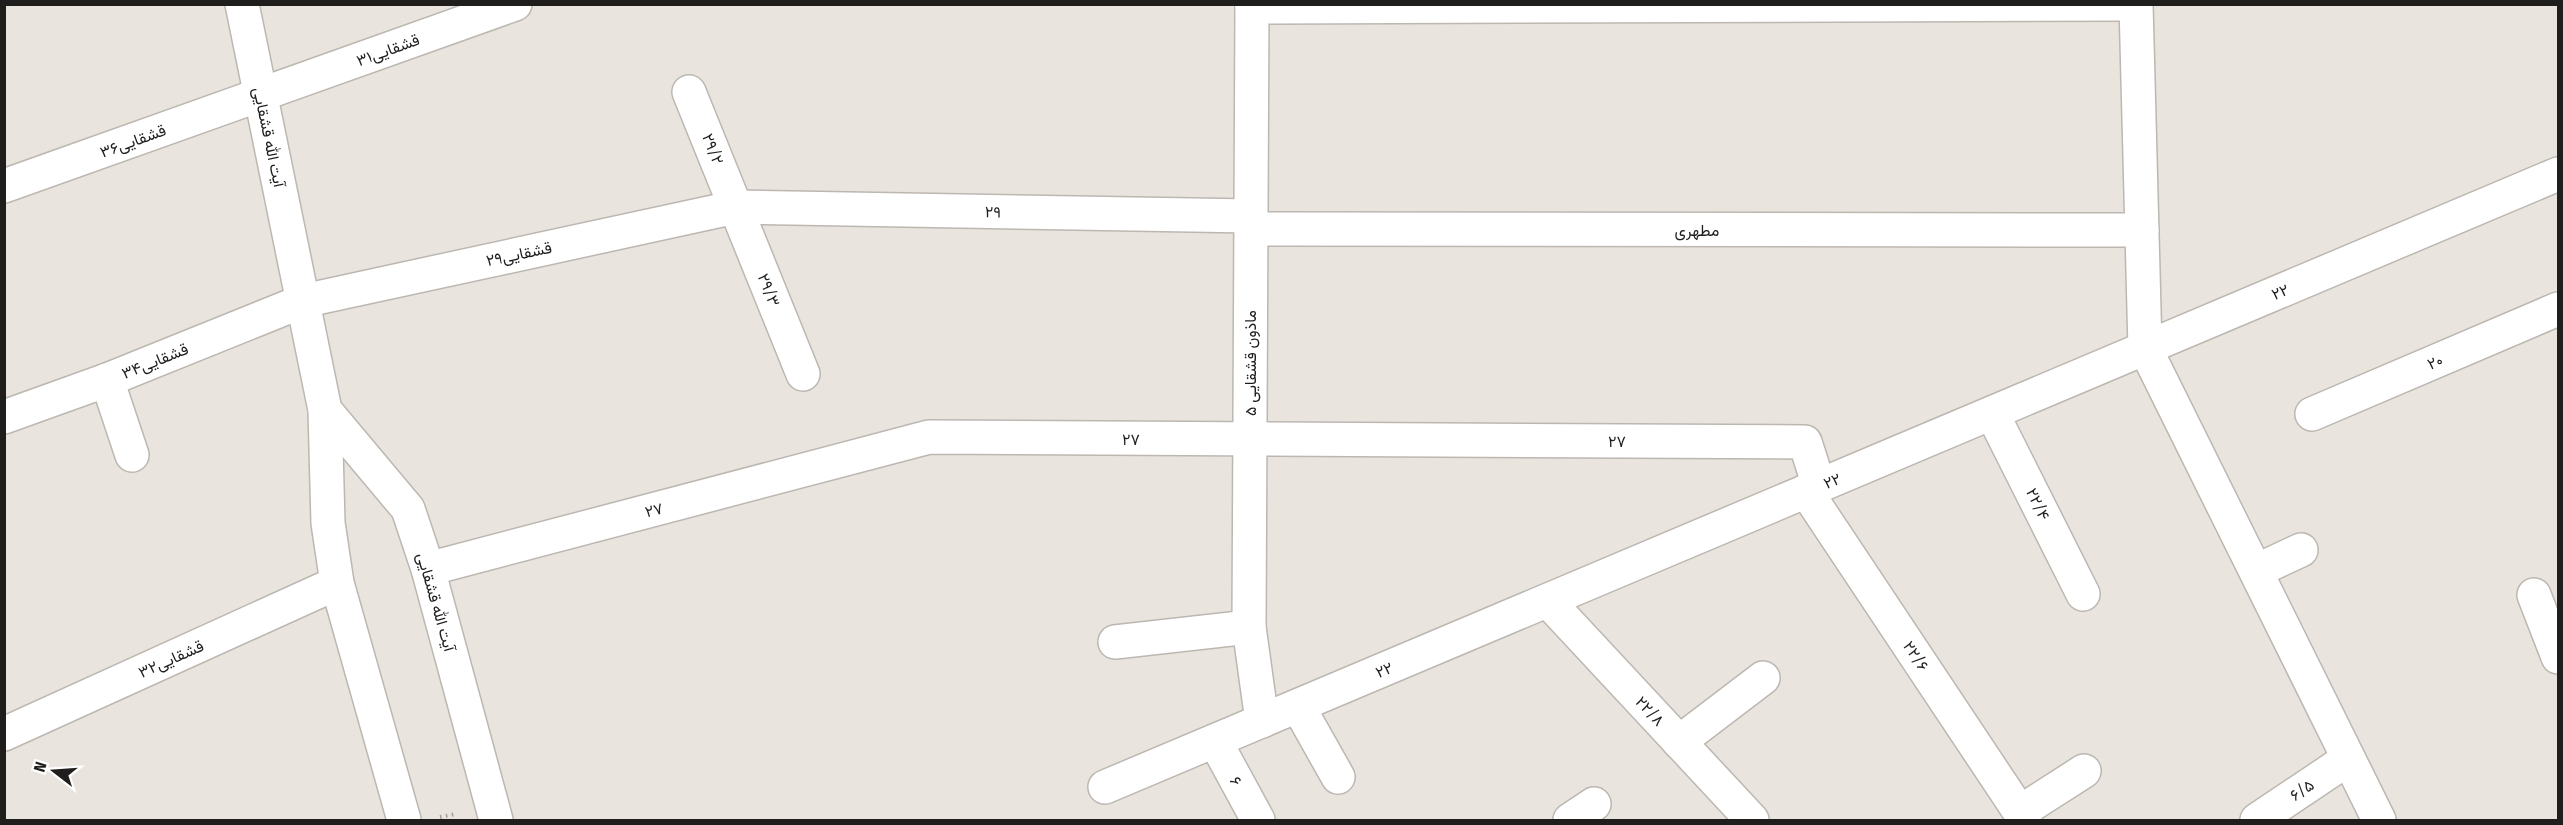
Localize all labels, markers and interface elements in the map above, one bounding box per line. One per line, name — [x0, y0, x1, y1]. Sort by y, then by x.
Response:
street label: ۳۱قشقایی — [354, 30, 422, 71]
street label: آیت الله قشقایی — [248, 85, 289, 190]
street label: قشقایی۳۶ — [97, 120, 169, 163]
street label: ۲۹/۲ — [698, 131, 728, 167]
street label: ۲۹ — [985, 202, 1001, 222]
street label: مطهری — [1675, 221, 1719, 241]
street label: قشقایی۲۹ — [484, 238, 554, 271]
street label: ۲۹/۳ — [754, 271, 784, 309]
street label: ۲۲ — [2269, 280, 2291, 304]
street label: ماذون قشقایی ۵ — [1241, 310, 1261, 416]
street label: قشقایی۳۴ — [119, 339, 191, 384]
street label: ۲۰ — [2424, 350, 2446, 374]
street label: ۲۷ — [1122, 430, 1140, 449]
street label: ۲۷ — [1608, 432, 1626, 451]
street label: ۲۲ — [1821, 469, 1843, 493]
street label: ۲۲/۴ — [2022, 485, 2054, 523]
street label: ۲۷ — [643, 499, 665, 521]
street label: آیت الله قشقایی — [412, 550, 460, 655]
street label: قشقایی۳۲ — [135, 636, 207, 683]
street label: ۲۲/۶ — [1899, 637, 1933, 675]
street label: ۲۲ — [1373, 658, 1395, 682]
street label: ۲۲/۸ — [1632, 692, 1668, 730]
north arrow — [24, 741, 84, 801]
text: N — [30, 759, 51, 774]
street label: ۶ — [1226, 773, 1246, 789]
street label: ۶/۵ — [2286, 775, 2318, 805]

